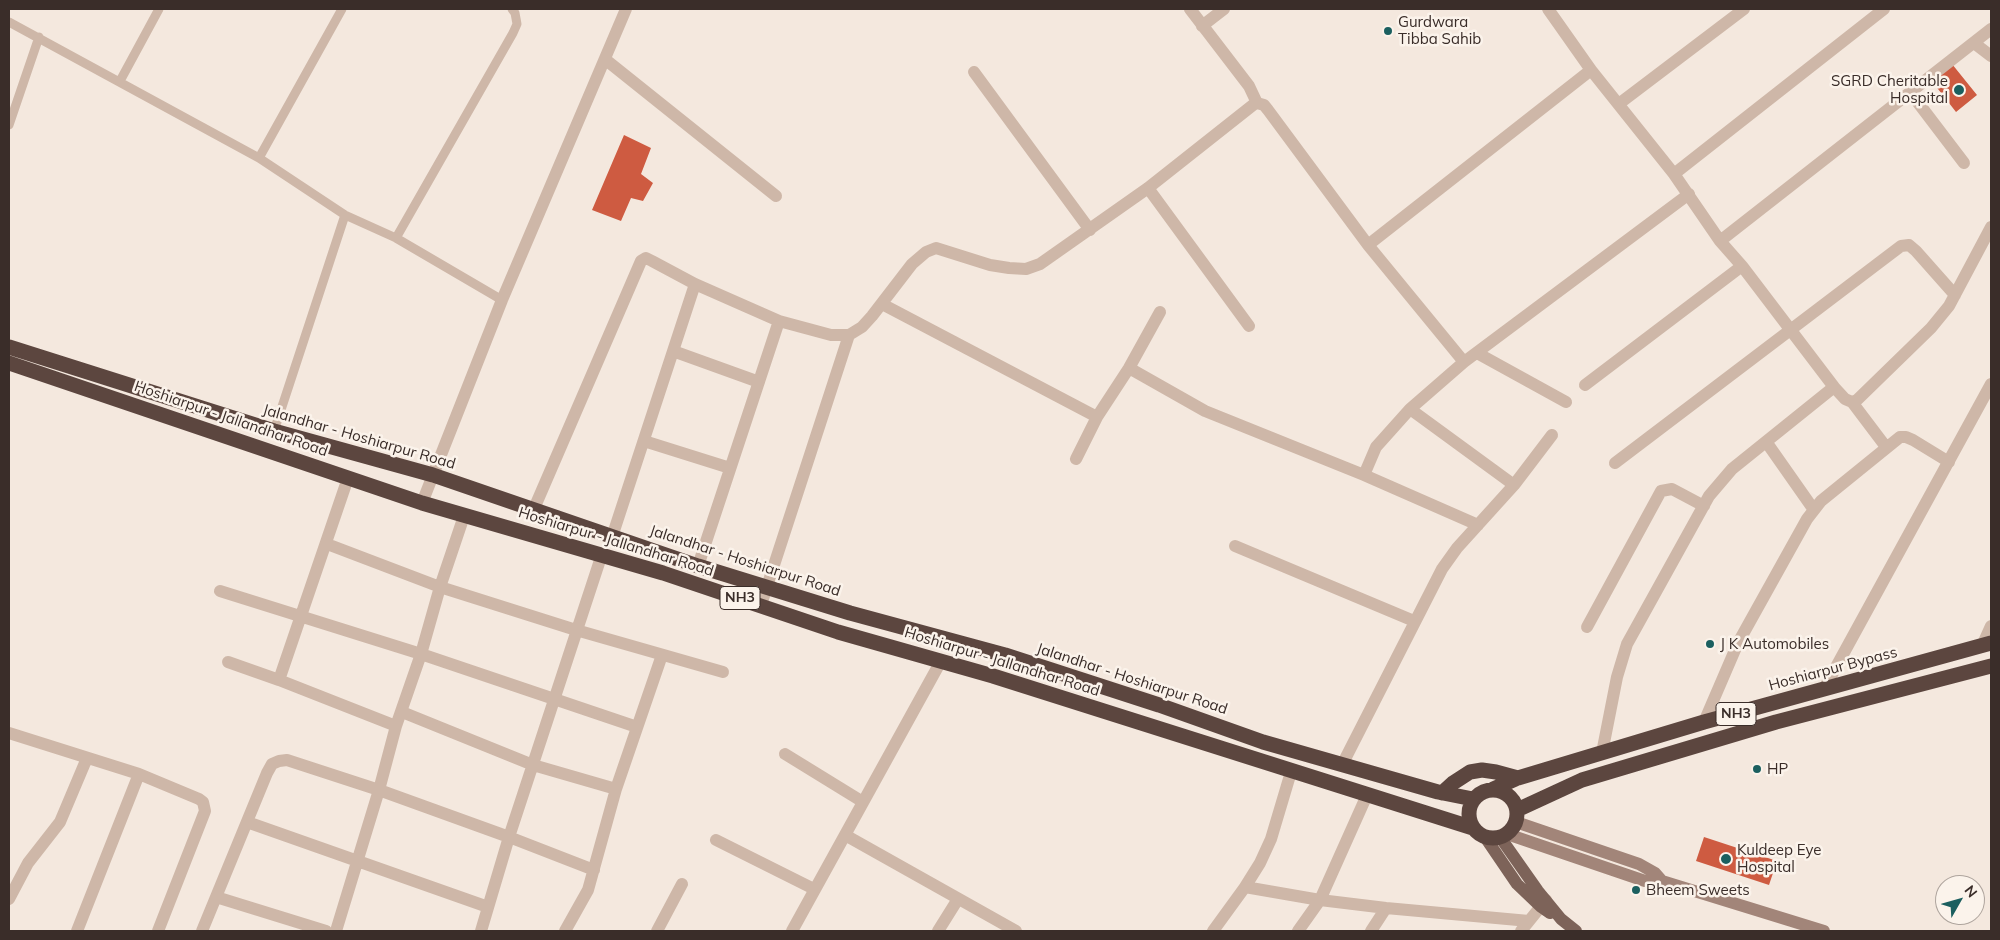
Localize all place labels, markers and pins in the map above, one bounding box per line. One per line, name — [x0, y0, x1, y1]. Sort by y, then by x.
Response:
place label: Gurdwara Tibba Sahib — [1398, 13, 1481, 48]
marker: Gurdwara Tibba Sahib — [1382, 25, 1394, 37]
place label: SGRD Cheritable Hospital — [1831, 72, 1948, 107]
marker: SGRD Cheritable Hospital — [1952, 83, 1966, 97]
place label: J K Automobiles — [1720, 635, 1829, 653]
marker: J K Automobiles — [1704, 638, 1716, 650]
place label: HP — [1767, 760, 1788, 778]
marker: HP — [1751, 763, 1763, 775]
place label: Kuldeep Eye Hospital — [1737, 841, 1822, 876]
marker: Kuldeep Eye Hospital — [1719, 852, 1733, 866]
place label: Bheem Sweets — [1646, 881, 1750, 899]
marker: Bheem Sweets — [1630, 884, 1642, 896]

